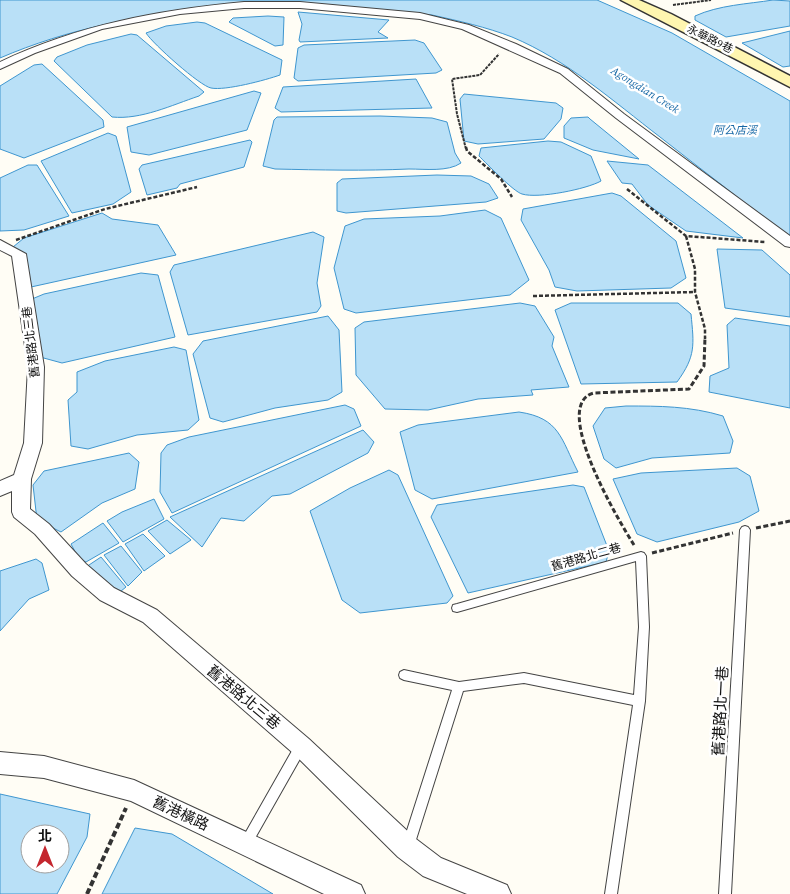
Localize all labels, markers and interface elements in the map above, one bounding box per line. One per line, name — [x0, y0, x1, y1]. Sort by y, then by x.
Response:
street label: 永華路9巷 — [685, 21, 735, 57]
water label: Agongdian Creek — [607, 63, 683, 117]
water label: 阿公店溪 — [713, 123, 759, 138]
street label: 舊港路北三巷 — [19, 305, 43, 379]
street label: 舊港路北二巷 — [549, 539, 623, 575]
street label: 舊港路北三巷 — [203, 660, 285, 734]
street label: 舊港路北一巷 — [707, 666, 733, 756]
street label: 舊港橫路 — [149, 791, 213, 835]
north arrow — [20, 824, 70, 874]
text: 北 — [38, 826, 52, 846]

